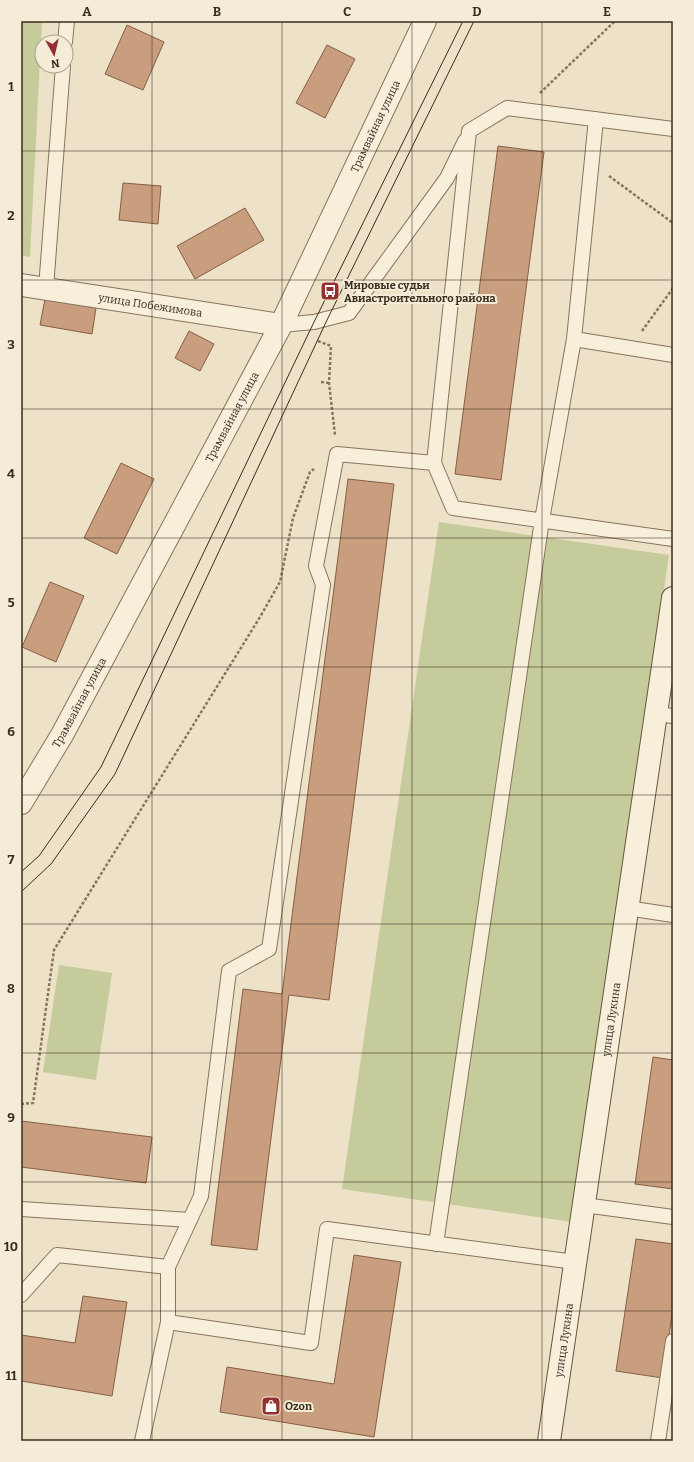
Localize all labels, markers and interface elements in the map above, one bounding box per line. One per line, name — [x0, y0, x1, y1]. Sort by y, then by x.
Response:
text: A — [82, 4, 92, 19]
text: B — [213, 4, 221, 19]
text: C — [343, 4, 351, 19]
text: D — [472, 4, 482, 19]
text: E — [603, 4, 611, 19]
north arrow — [34, 34, 74, 74]
text: N — [50, 56, 60, 71]
street label: Трамвайная улица — [348, 78, 403, 175]
text: 1 — [8, 79, 14, 94]
text: 2 — [7, 208, 15, 223]
place label: Мировые судьи Авиастроительного района — [344, 279, 497, 305]
bus stop icon: Мировые судьи Авиастроительного района — [319, 280, 341, 302]
street label: улица Побежимова — [97, 291, 203, 320]
text: 3 — [7, 337, 15, 352]
street label: Трамвайная улица — [203, 370, 262, 465]
text: 4 — [7, 466, 15, 481]
text: 5 — [7, 595, 15, 610]
street label: Трамвайная улица — [50, 655, 109, 750]
text: 6 — [7, 724, 15, 739]
text: 7 — [8, 852, 15, 867]
text: 8 — [7, 981, 15, 996]
street label: улица Лукина — [599, 982, 623, 1059]
text: 9 — [7, 1110, 15, 1125]
text: 10 — [4, 1239, 18, 1254]
street label: улица Лукина — [552, 1302, 576, 1379]
text: 11 — [5, 1368, 17, 1383]
shop icon: Ozon — [260, 1395, 282, 1417]
place label: Ozon — [285, 1400, 312, 1413]

